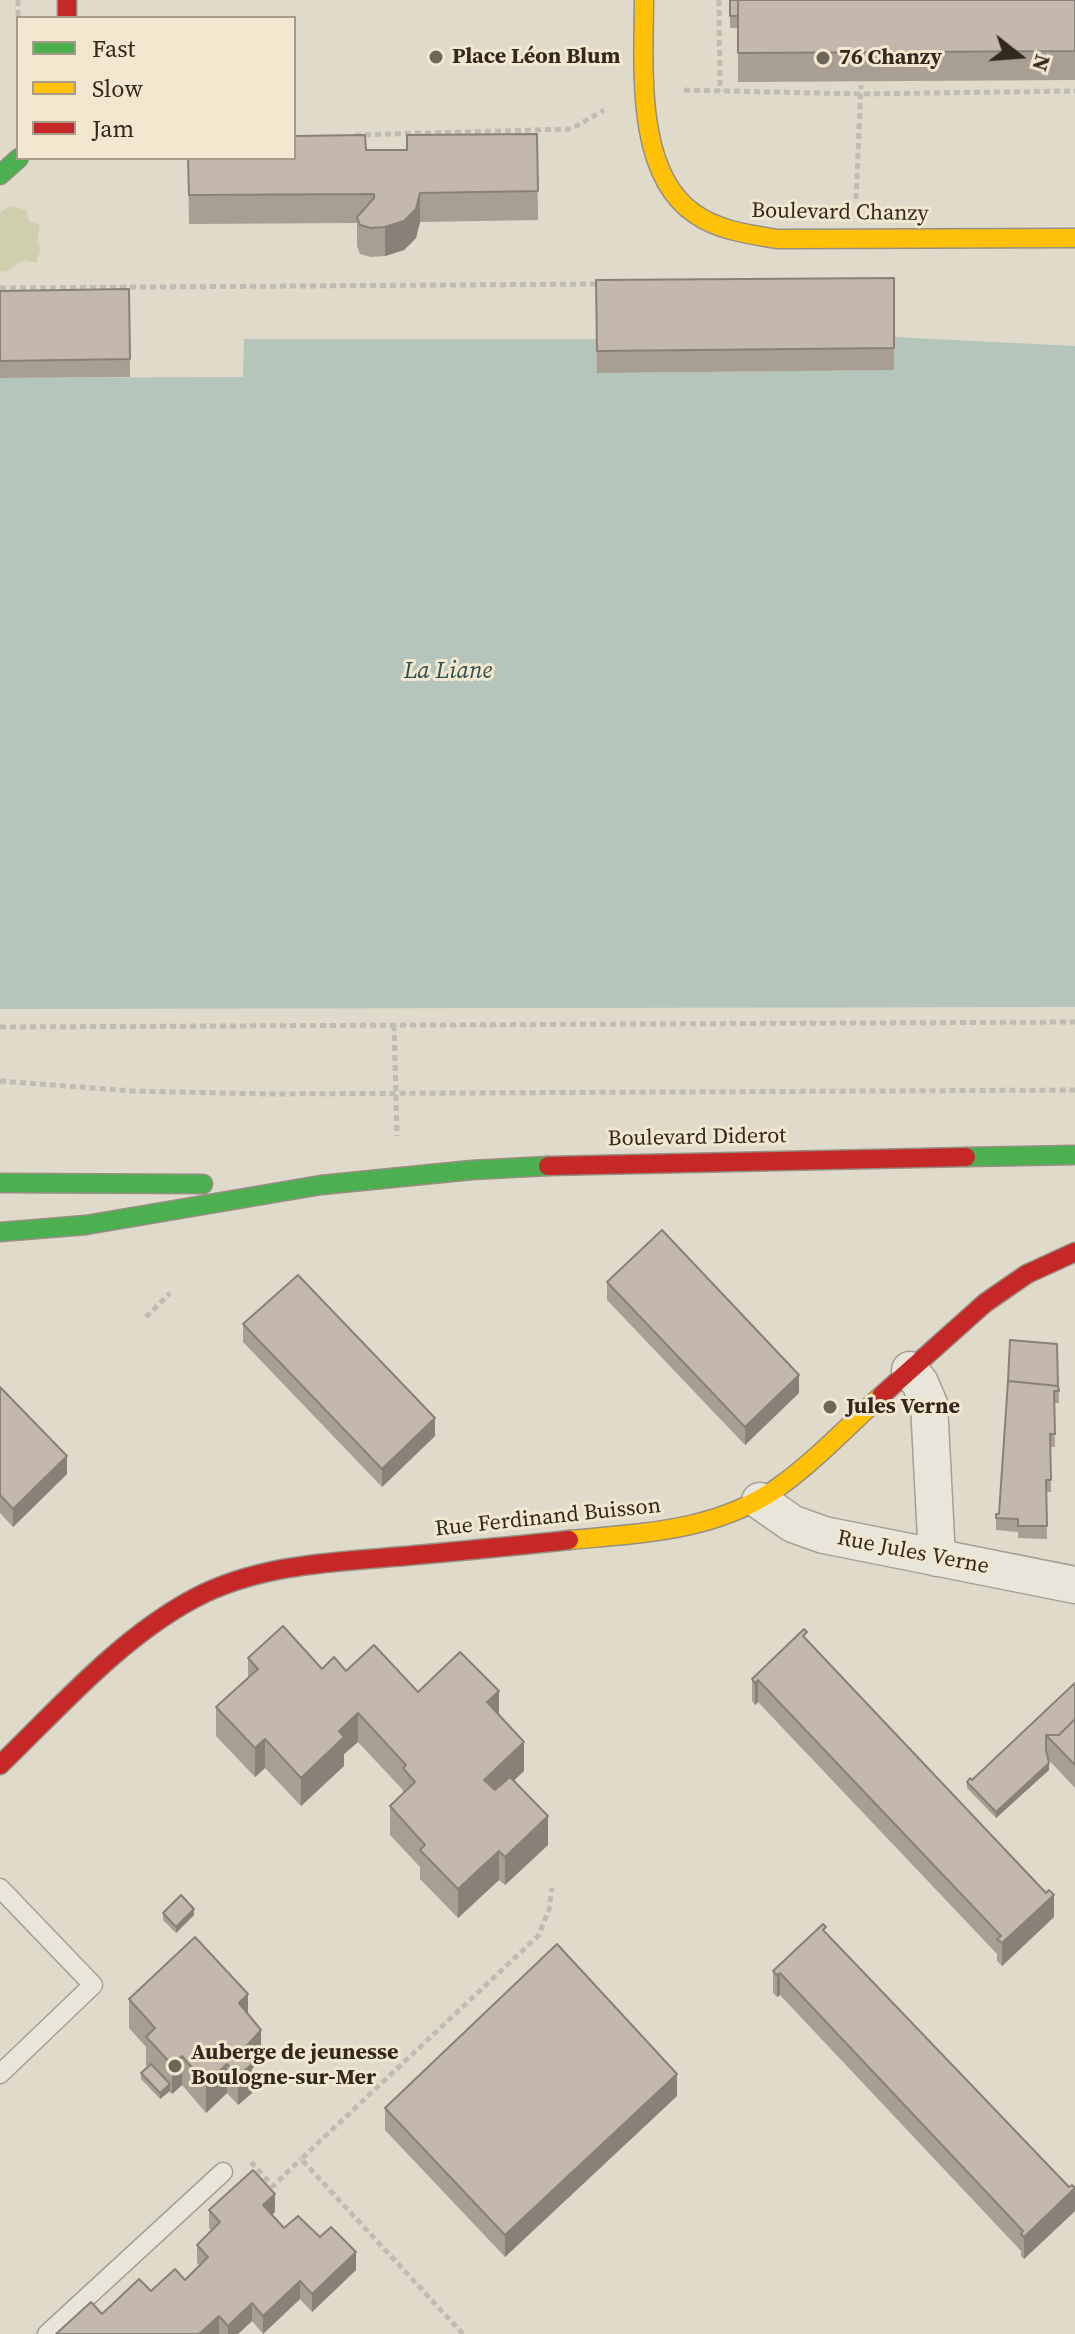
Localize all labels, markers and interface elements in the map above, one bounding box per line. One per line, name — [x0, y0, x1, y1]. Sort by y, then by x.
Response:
legend — [16, 16, 296, 160]
north arrow — [979, 16, 1059, 96]
text: Fast — [92, 32, 135, 65]
place label: Place Léon Blum — [452, 44, 620, 70]
place label: 76 Chanzy — [839, 45, 942, 71]
marker: Place Léon Blum — [427, 48, 445, 66]
marker: 76 Chanzy — [814, 49, 832, 67]
text: N — [1025, 51, 1059, 75]
text: Slow — [92, 72, 143, 105]
text: Jam — [92, 112, 134, 145]
street label: Boulevard Chanzy — [751, 198, 929, 228]
water label: La Liane — [404, 658, 492, 686]
street label: Boulevard Diderot — [607, 1123, 787, 1153]
place label: Jules Verne — [846, 1394, 960, 1420]
marker: Jules Verne — [821, 1398, 839, 1416]
street label: Rue Ferdinand Buisson — [434, 1493, 662, 1543]
street label: Rue Jules Verne — [835, 1525, 991, 1581]
place label: Auberge de jeunesse Boulogne-sur-Mer — [191, 2040, 398, 2092]
marker: Auberge de jeunesse Boulogne-sur-Mer — [166, 2057, 184, 2075]

